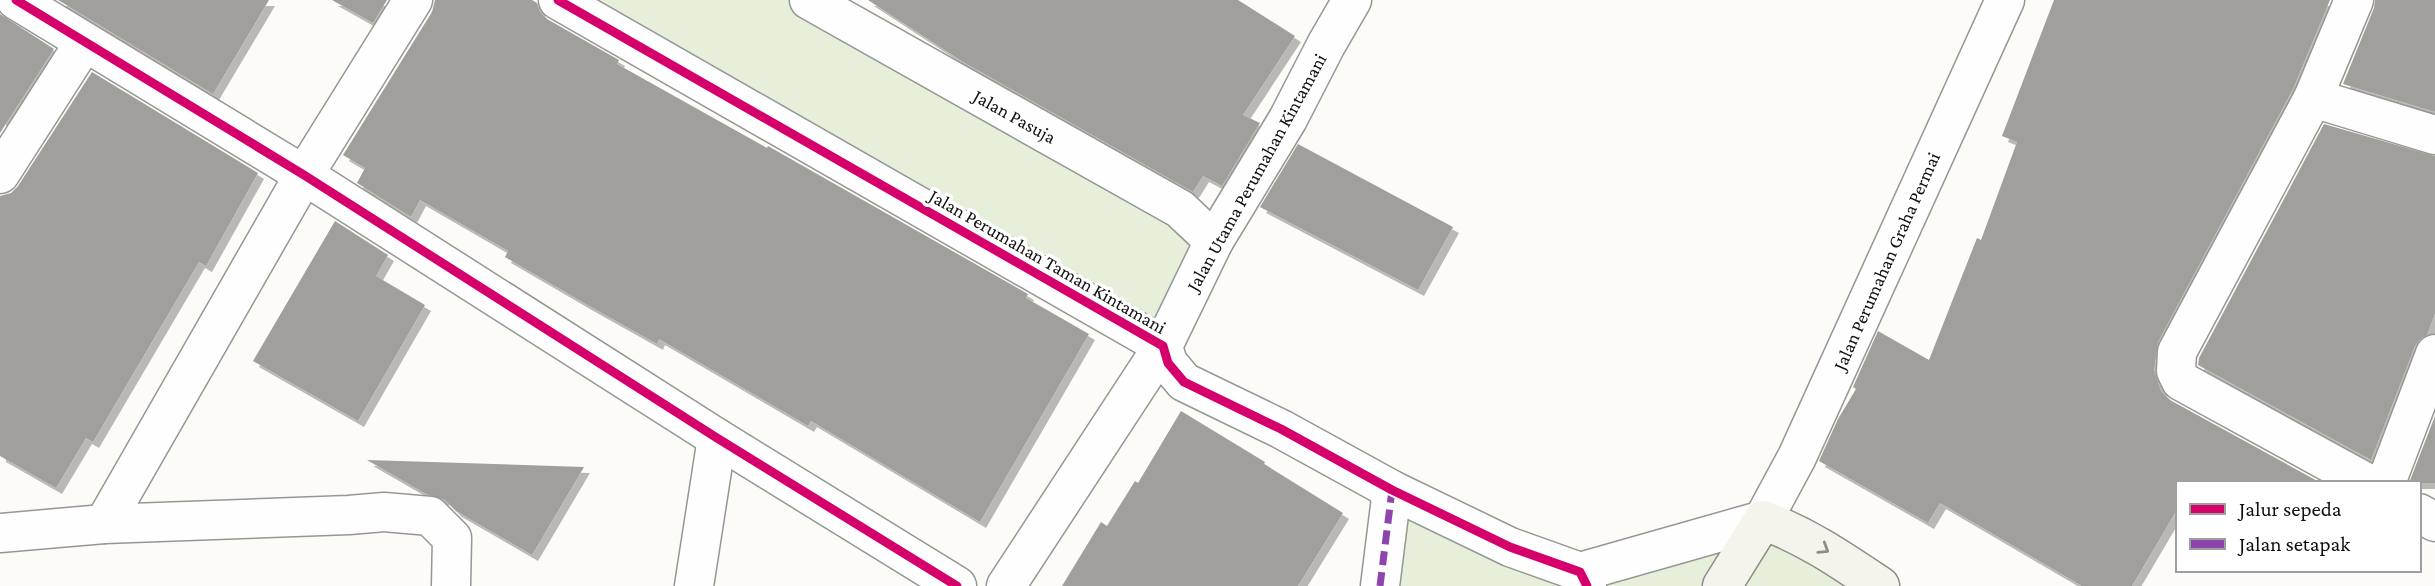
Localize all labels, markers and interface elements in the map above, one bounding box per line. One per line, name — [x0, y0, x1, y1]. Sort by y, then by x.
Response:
street label: Jalan Utama Perumahan Kintamani — [1181, 50, 1331, 296]
street label: Jalan Pasuja — [968, 84, 1060, 149]
street label: Jalan Perumahan Graha Permai — [1828, 149, 1944, 375]
street label: Jalan Perumahan Taman Kintamani — [924, 184, 1170, 338]
legend — [2176, 481, 2421, 572]
text: Jalur sepeda — [2237, 497, 2342, 521]
text: Jalan setapak — [2237, 532, 2350, 556]
one-way arrow — [1816, 541, 1829, 554]

